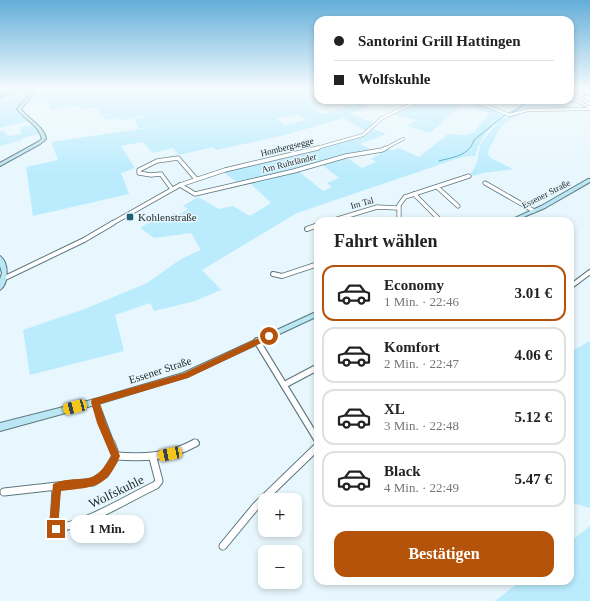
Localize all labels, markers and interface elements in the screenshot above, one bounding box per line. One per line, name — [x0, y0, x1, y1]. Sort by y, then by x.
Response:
text: Santorini Grill Hattingen — [358, 33, 521, 49]
text: Wolfskuhle — [358, 71, 431, 87]
street label: Hombergsegge — [259, 136, 315, 158]
street label: Am Ruhrländer — [261, 151, 317, 175]
street label: Essener Straße — [520, 177, 572, 211]
street label: Im Tal — [349, 195, 375, 211]
place label: Kohlenstraße — [138, 211, 197, 223]
marker: Kohlenstraße — [125, 212, 135, 222]
text: Fahrt wählen — [334, 231, 438, 251]
icon: car — [336, 275, 372, 311]
text: Economy — [384, 277, 444, 293]
text: 3.01 € — [515, 285, 552, 301]
text: 1 Min. · 22:46 — [384, 294, 459, 309]
route start — [260, 327, 278, 345]
icon: car — [336, 337, 372, 373]
text: Komfort — [384, 339, 440, 355]
text: 4.06 € — [515, 347, 552, 363]
street label: Essener Straße — [127, 354, 193, 386]
text: 2 Min. · 22:47 — [384, 356, 459, 371]
car — [62, 398, 88, 416]
icon: car — [336, 399, 372, 435]
text: XL — [384, 401, 405, 417]
text: 5.12 € — [515, 409, 552, 425]
text: 3 Min. · 22:48 — [384, 418, 459, 433]
car — [157, 446, 183, 462]
icon: car — [336, 461, 372, 497]
text: Black — [384, 463, 421, 479]
text: 5.47 € — [515, 471, 552, 487]
street label: Wolfskuhle — [86, 472, 146, 511]
text: 4 Min. · 22:49 — [384, 480, 459, 495]
map controls — [258, 493, 302, 589]
button: + — [258, 493, 302, 537]
callout: 1 Min. — [70, 515, 144, 543]
route end — [47, 520, 65, 538]
text: 1 Min. — [89, 521, 125, 536]
button: Bestätigen — [334, 531, 554, 577]
button: − — [258, 545, 302, 589]

